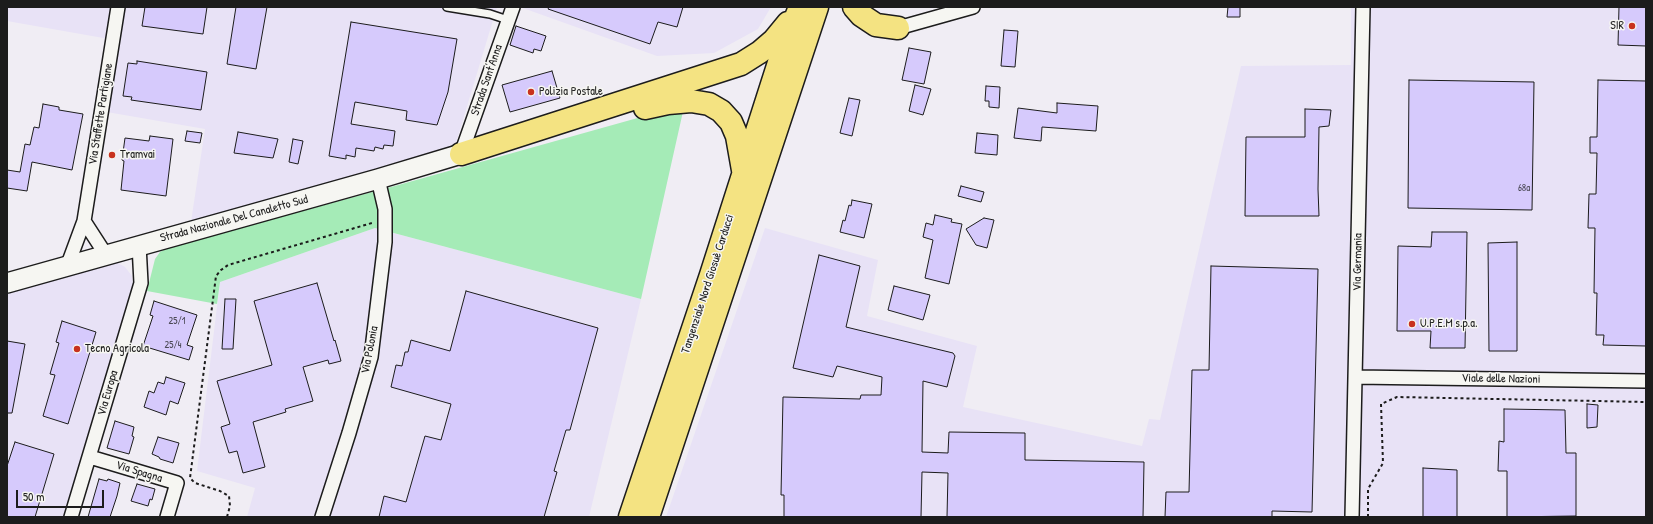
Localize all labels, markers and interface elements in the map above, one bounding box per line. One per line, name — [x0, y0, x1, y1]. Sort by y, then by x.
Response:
place label: SIR — [1610, 19, 1624, 33]
marker: SIR — [1627, 21, 1637, 31]
street label: Strada Sant'Anna — [468, 43, 506, 117]
street label: Via Staffette Partigiane — [86, 62, 116, 166]
place label: Polizia Postale — [539, 85, 603, 99]
marker: Polizia Postale — [526, 87, 536, 97]
place label: Tramvai — [120, 148, 155, 162]
marker: Tramvai — [107, 150, 117, 160]
house number: 68a — [1518, 182, 1530, 194]
street label: Strada Nazionale Del Canaletto Sud — [159, 192, 309, 246]
street label: Tangenziale Nord Giosuè Carducci — [679, 213, 737, 355]
street label: Via Germania — [1350, 233, 1366, 291]
house number: 25/1 — [169, 315, 185, 327]
place label: U.P.E.M s.p.a. — [1420, 317, 1477, 331]
marker: U.P.E.M s.p.a. — [1407, 319, 1417, 329]
street label: Via Polonia — [358, 325, 382, 375]
house number: 25/4 — [165, 339, 181, 351]
place label: Tecno Agricola — [85, 342, 149, 356]
marker: Tecno Agricola — [72, 344, 82, 354]
street label: Via Europa — [95, 369, 121, 417]
street label: Viale delle Nazioni — [1461, 371, 1541, 387]
street label: Via Spagna — [114, 458, 164, 486]
scale bar — [18, 482, 106, 508]
text: 50 m — [23, 488, 44, 505]

